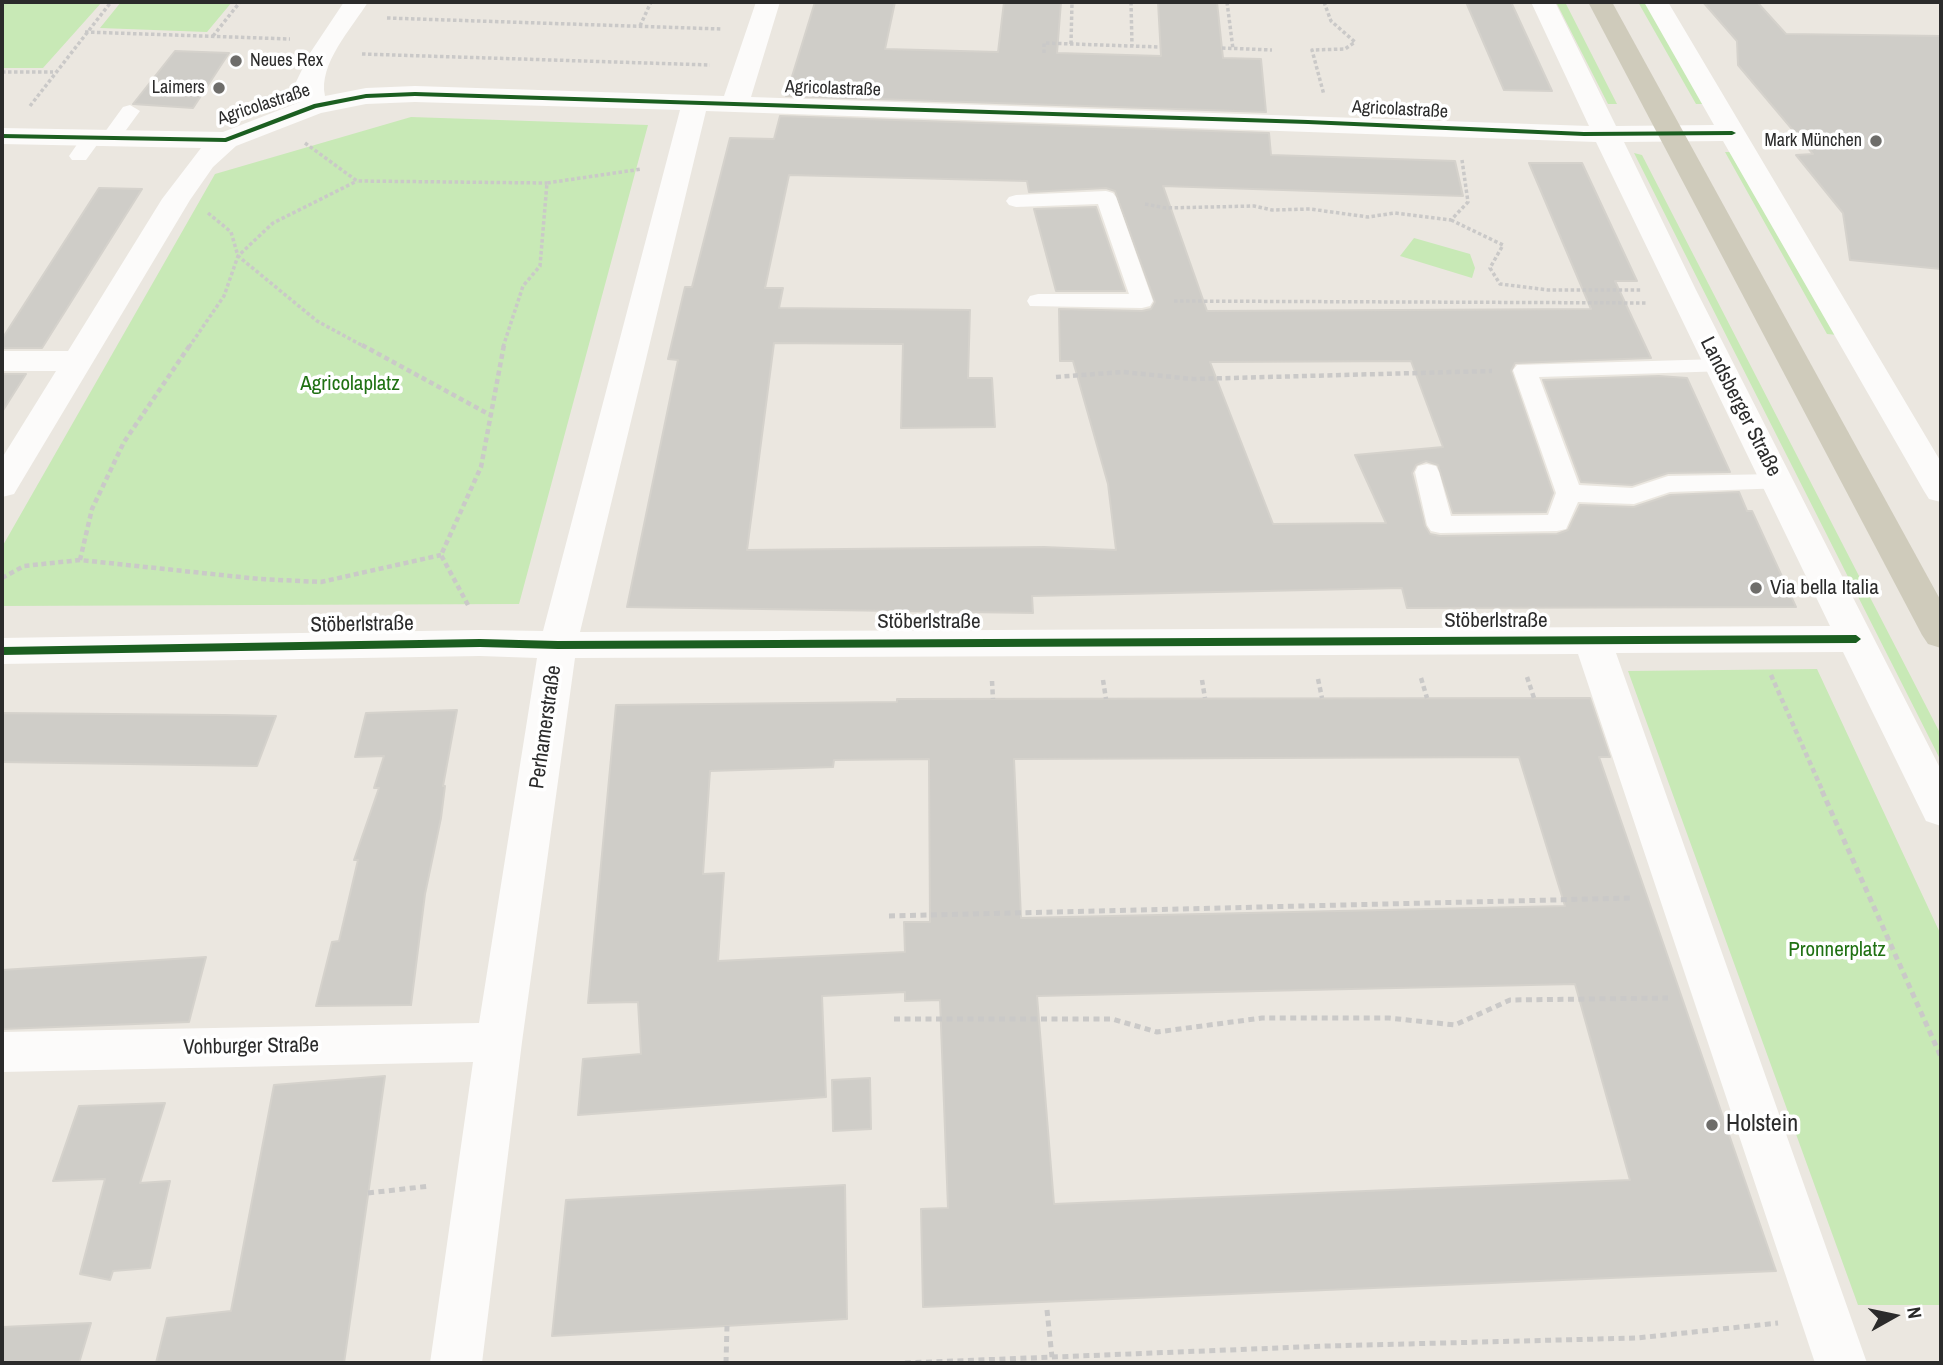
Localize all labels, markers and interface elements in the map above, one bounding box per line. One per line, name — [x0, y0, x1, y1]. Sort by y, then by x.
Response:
place label: Neues Rex — [250, 50, 323, 72]
marker: Neues Rex — [228, 53, 244, 69]
place label: Laimers — [152, 77, 205, 99]
street label: Agricolastraße — [785, 77, 881, 101]
marker: Laimers — [211, 80, 227, 96]
street label: Agricolastraße — [215, 80, 313, 130]
street label: Agricolastraße — [1352, 97, 1448, 123]
place label: Mark München — [1764, 130, 1862, 152]
marker: Mark München — [1868, 133, 1884, 149]
street label: Landsberger Straße — [1694, 333, 1786, 481]
park label: Agricolaplatz — [300, 371, 400, 397]
place label: Via bella Italia — [1770, 575, 1879, 601]
marker: Via bella Italia — [1748, 580, 1764, 596]
street label: Stöberlstraße — [1444, 608, 1548, 634]
street label: Stöberlstraße — [877, 609, 981, 635]
street label: Stöberlstraße — [310, 611, 414, 639]
street label: Perhamerstraße — [525, 664, 567, 790]
park label: Pronnerplatz — [1788, 937, 1886, 963]
street label: Vohburger Straße — [183, 1033, 319, 1061]
place label: Holstein — [1726, 1111, 1798, 1139]
marker: Holstein — [1704, 1117, 1720, 1133]
north arrow — [1859, 1281, 1929, 1351]
text: N — [1901, 1305, 1928, 1320]

